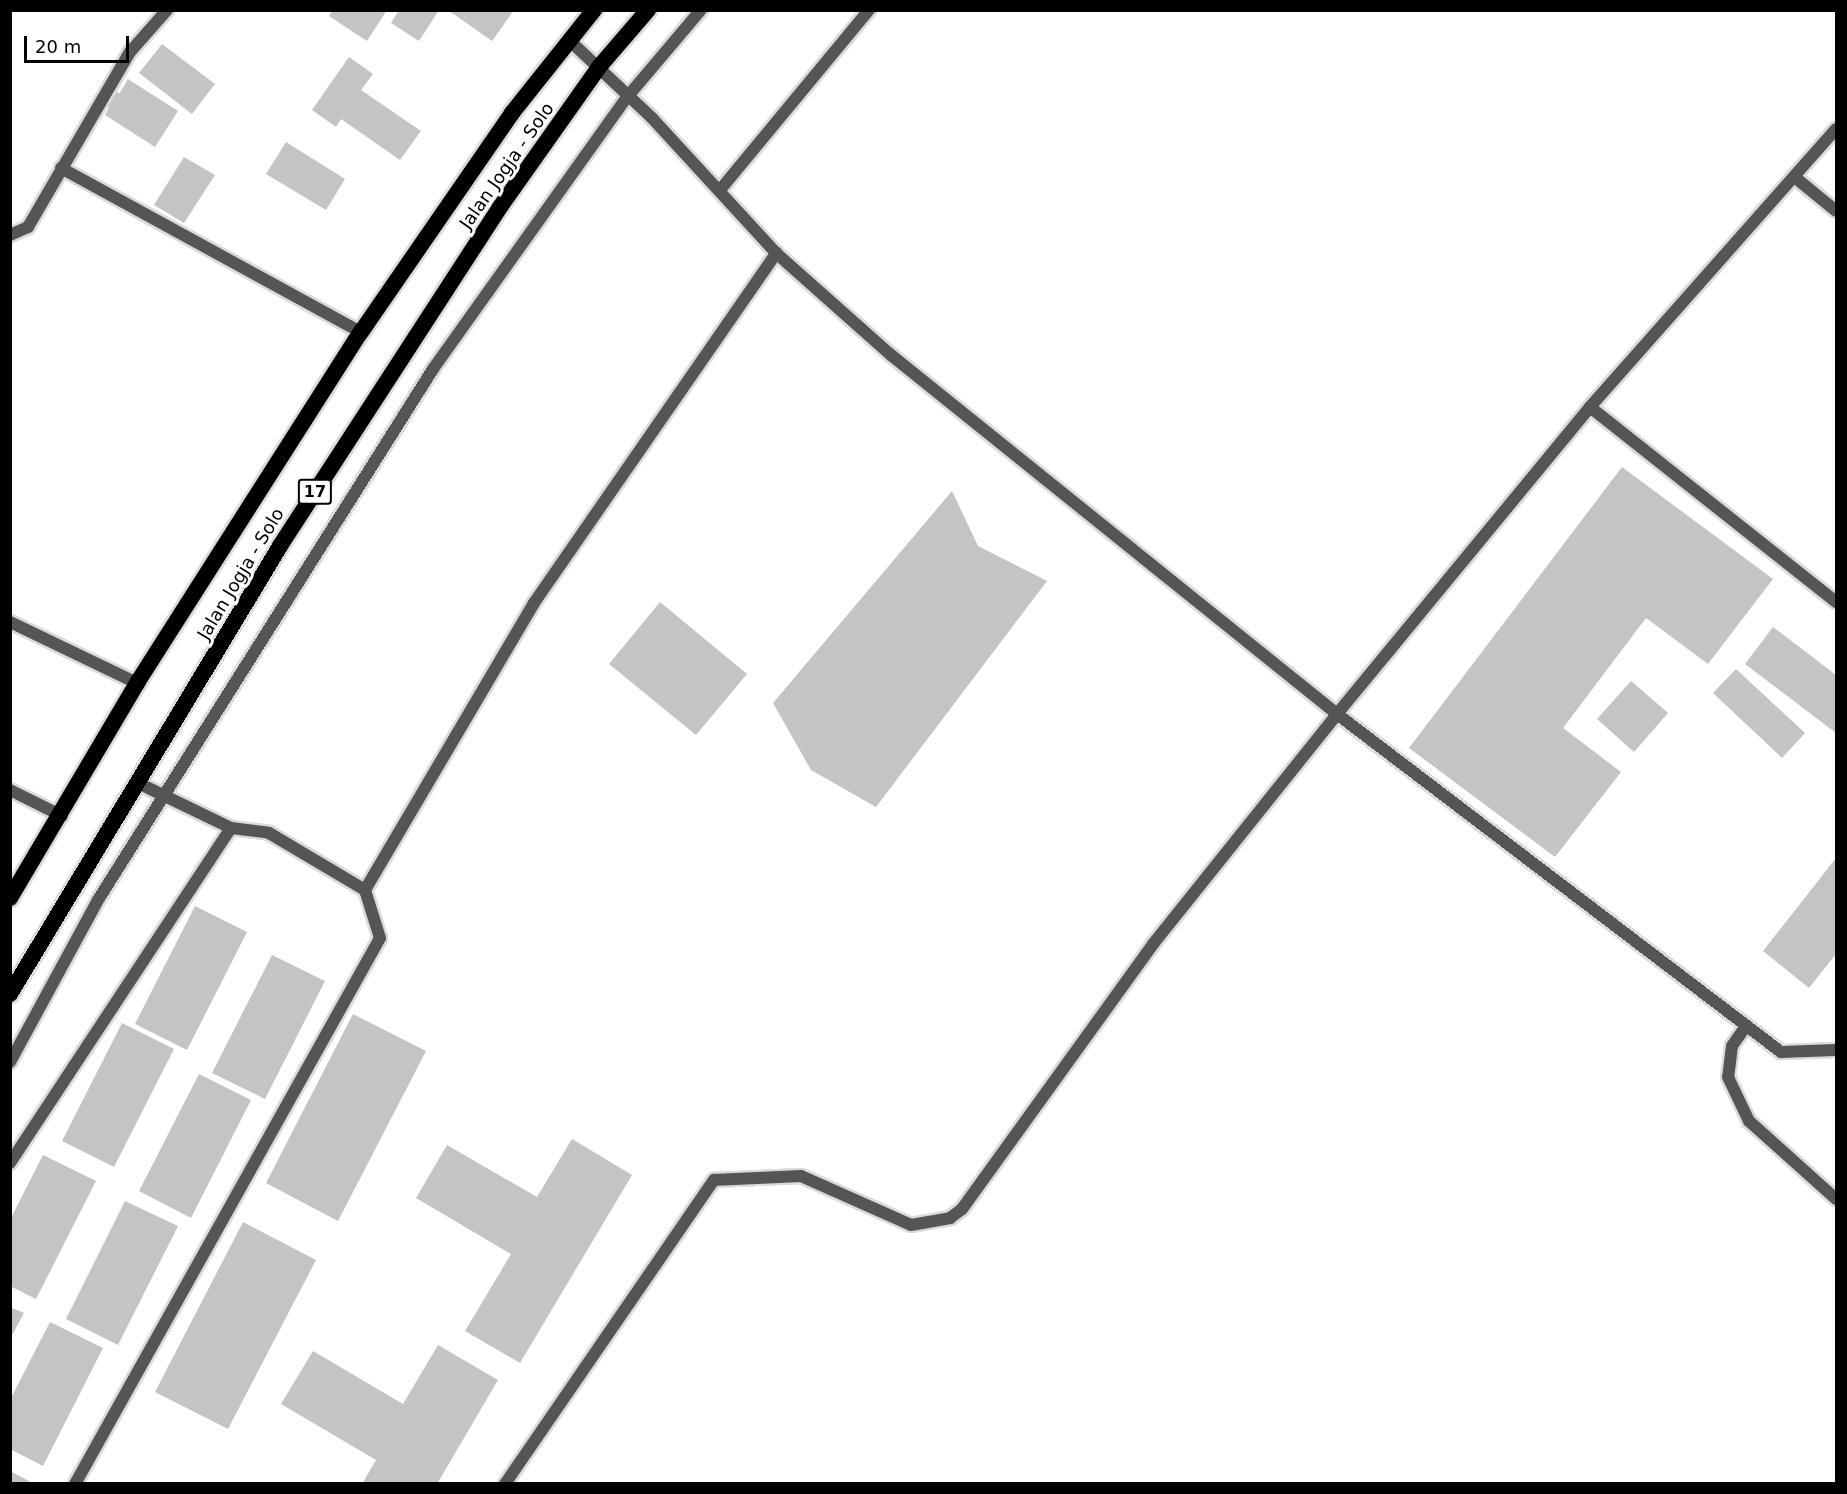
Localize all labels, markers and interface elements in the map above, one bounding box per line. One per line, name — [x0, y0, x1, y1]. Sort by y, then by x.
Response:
scale bar — [27, 24, 132, 62]
text: 20 m — [35, 36, 81, 57]
street label: Jalan Jogja - Solo — [455, 99, 559, 233]
road number: 17 — [297, 479, 333, 505]
street label: Jalan Jogja - Solo — [193, 504, 289, 644]

